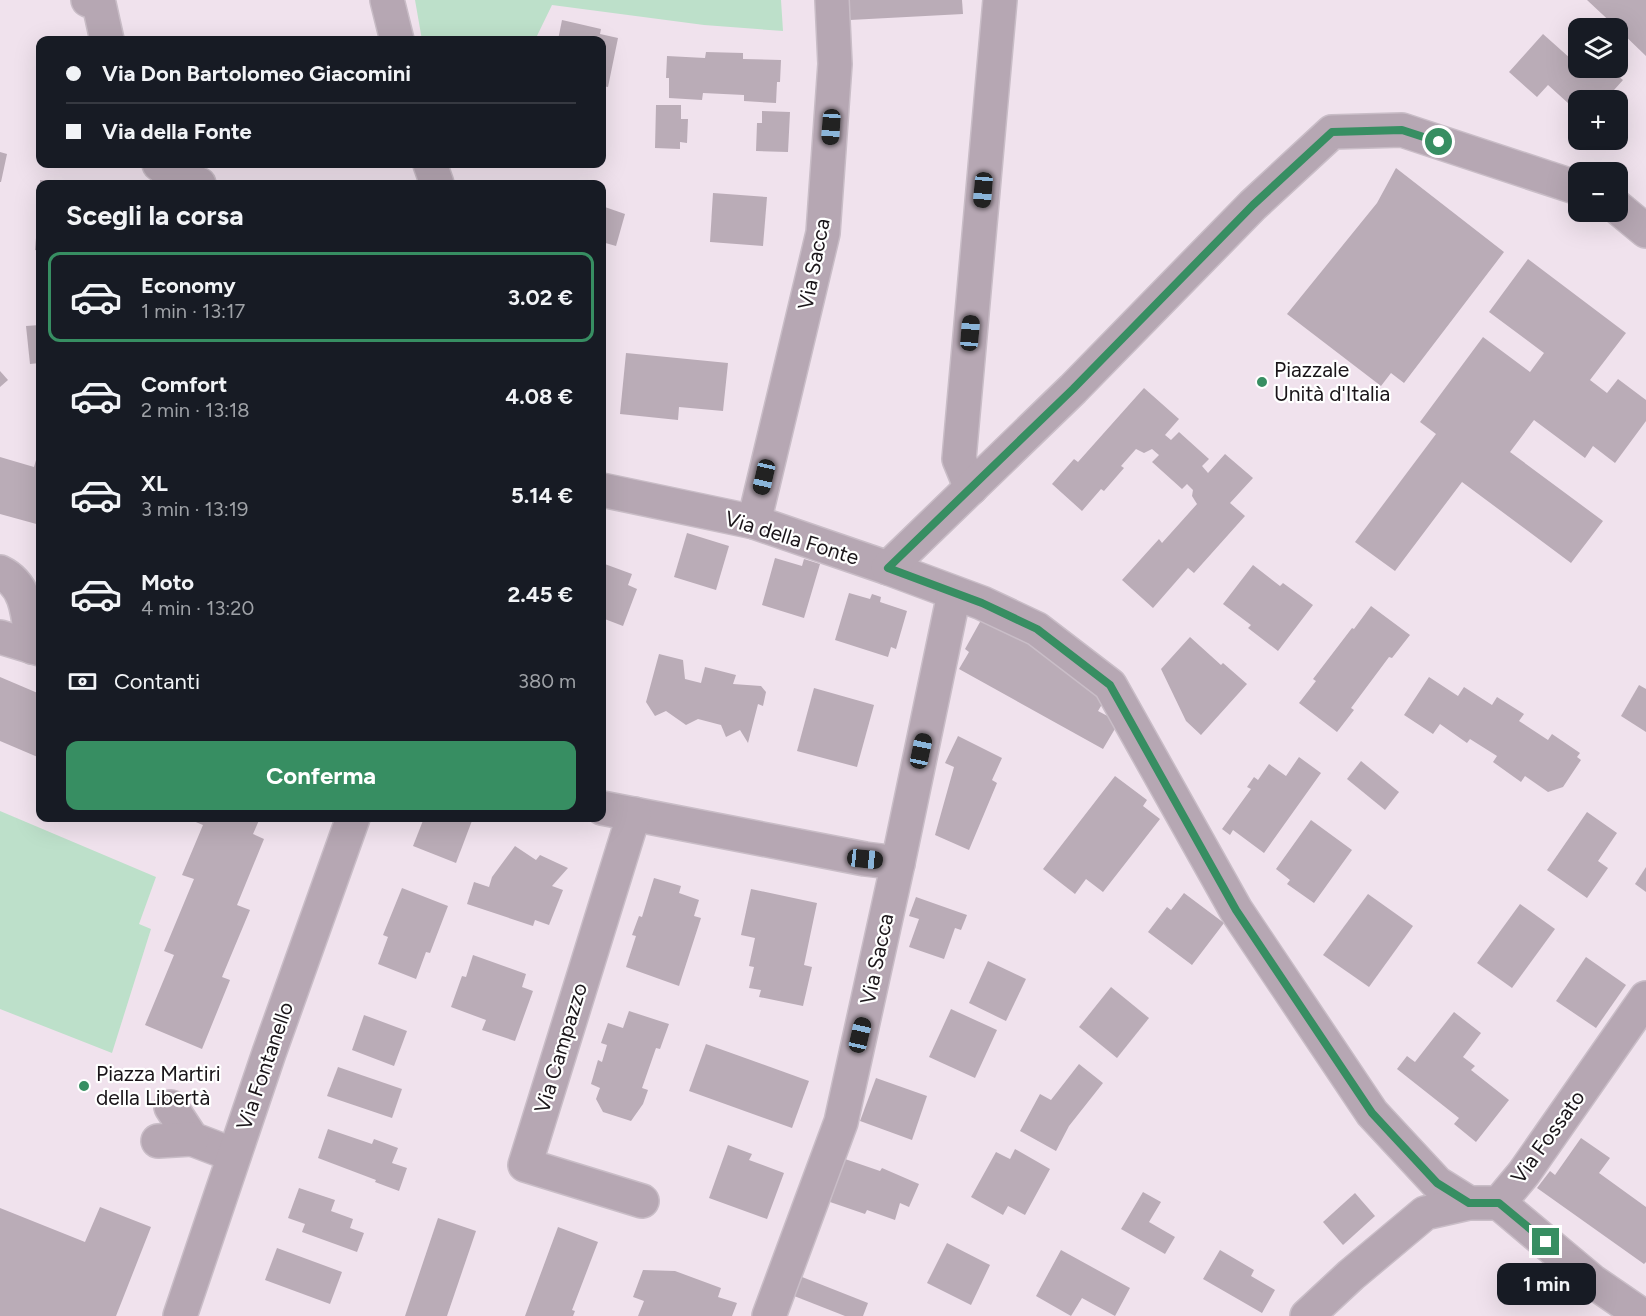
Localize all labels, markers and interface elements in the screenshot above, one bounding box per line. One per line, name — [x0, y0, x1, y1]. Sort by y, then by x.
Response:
map controls — [1568, 18, 1628, 222]
button: layers — [1568, 18, 1628, 78]
text: Via Don Bartolomeo Giacomini — [102, 60, 411, 87]
button: + — [1568, 90, 1628, 150]
car — [821, 108, 841, 146]
text: Via della Fonte — [102, 118, 252, 145]
route start — [1425, 128, 1452, 155]
button: − — [1568, 162, 1628, 222]
car — [972, 171, 994, 209]
text: Scegli la corsa — [66, 199, 244, 232]
street label: Via Sacca — [792, 216, 835, 312]
icon: car — [69, 270, 123, 324]
text: Economy — [141, 272, 236, 299]
text: 3.02 € — [508, 284, 573, 311]
text: 1 min · 13:17 — [141, 299, 245, 323]
car — [959, 314, 981, 352]
place label: Piazzale Unità d'Italia — [1274, 357, 1390, 406]
icon: car — [69, 369, 123, 423]
text: Comfort — [141, 371, 227, 398]
marker: Piazzale Unità d'Italia — [1255, 375, 1269, 389]
text: 4.08 € — [505, 383, 573, 410]
text: 2 min · 13:18 — [141, 398, 250, 422]
car — [751, 457, 777, 497]
icon: car — [69, 468, 123, 522]
text: XL — [141, 470, 168, 497]
text: 5.14 € — [511, 482, 573, 509]
text: 3 min · 13:19 — [141, 497, 248, 521]
street label: Via della Fonte — [722, 505, 862, 570]
icon: car — [69, 567, 123, 621]
text: Moto — [141, 569, 194, 596]
text: 2.45 € — [508, 581, 573, 608]
text: 4 min · 13:20 — [141, 596, 254, 620]
icon: cash — [66, 665, 99, 698]
text: Contanti — [114, 668, 200, 695]
text: 380 m — [518, 669, 576, 693]
car — [908, 732, 934, 770]
button: Conferma — [66, 741, 576, 810]
car — [846, 848, 884, 870]
street label: Via Sacca — [855, 911, 898, 1007]
street label: Via Campazzo — [529, 980, 592, 1116]
street label: Via Fontanello — [231, 999, 298, 1133]
car — [847, 1015, 873, 1055]
place label: Piazza Martiri della Libertà — [96, 1061, 221, 1110]
marker: Piazza Martiri della Libertà — [77, 1079, 91, 1093]
street label: Via Fossato — [1505, 1085, 1590, 1188]
route end — [1532, 1228, 1559, 1255]
callout: 1 min — [1496, 1263, 1596, 1305]
text: 1 min — [1523, 1272, 1570, 1296]

